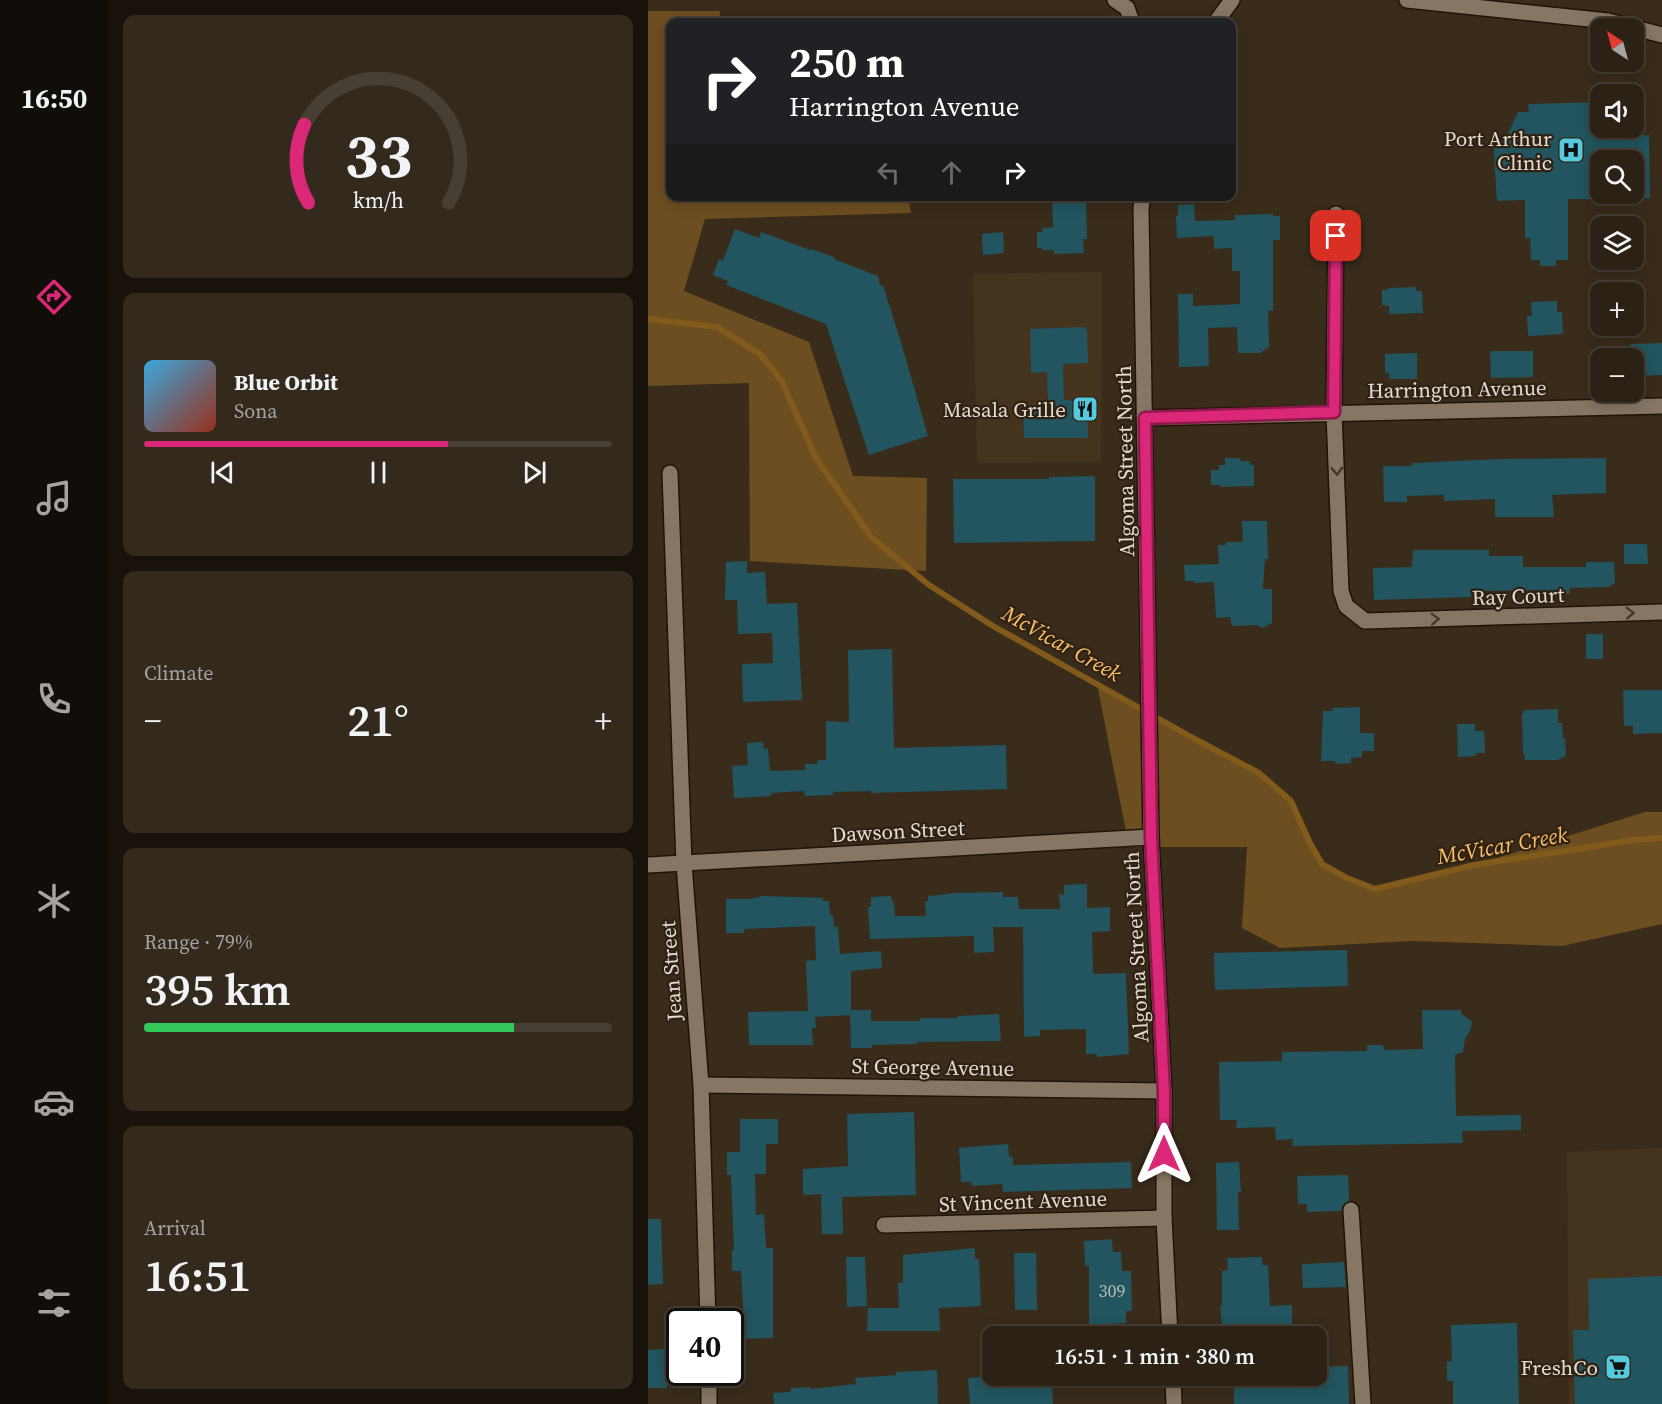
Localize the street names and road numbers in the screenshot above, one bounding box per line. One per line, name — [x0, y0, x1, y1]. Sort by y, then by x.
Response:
street label: Algoma Street North — [1109, 365, 1141, 557]
street label: Harrington Avenue — [1367, 373, 1547, 405]
street label: Ray Court — [1471, 580, 1565, 612]
street label: Dawson Street — [831, 813, 966, 849]
street label: Algoma Street North — [1117, 851, 1155, 1043]
street label: Jean Street — [653, 920, 689, 1023]
street label: St George Avenue — [851, 1051, 1015, 1083]
street label: St Vincent Avenue — [938, 1184, 1108, 1218]

